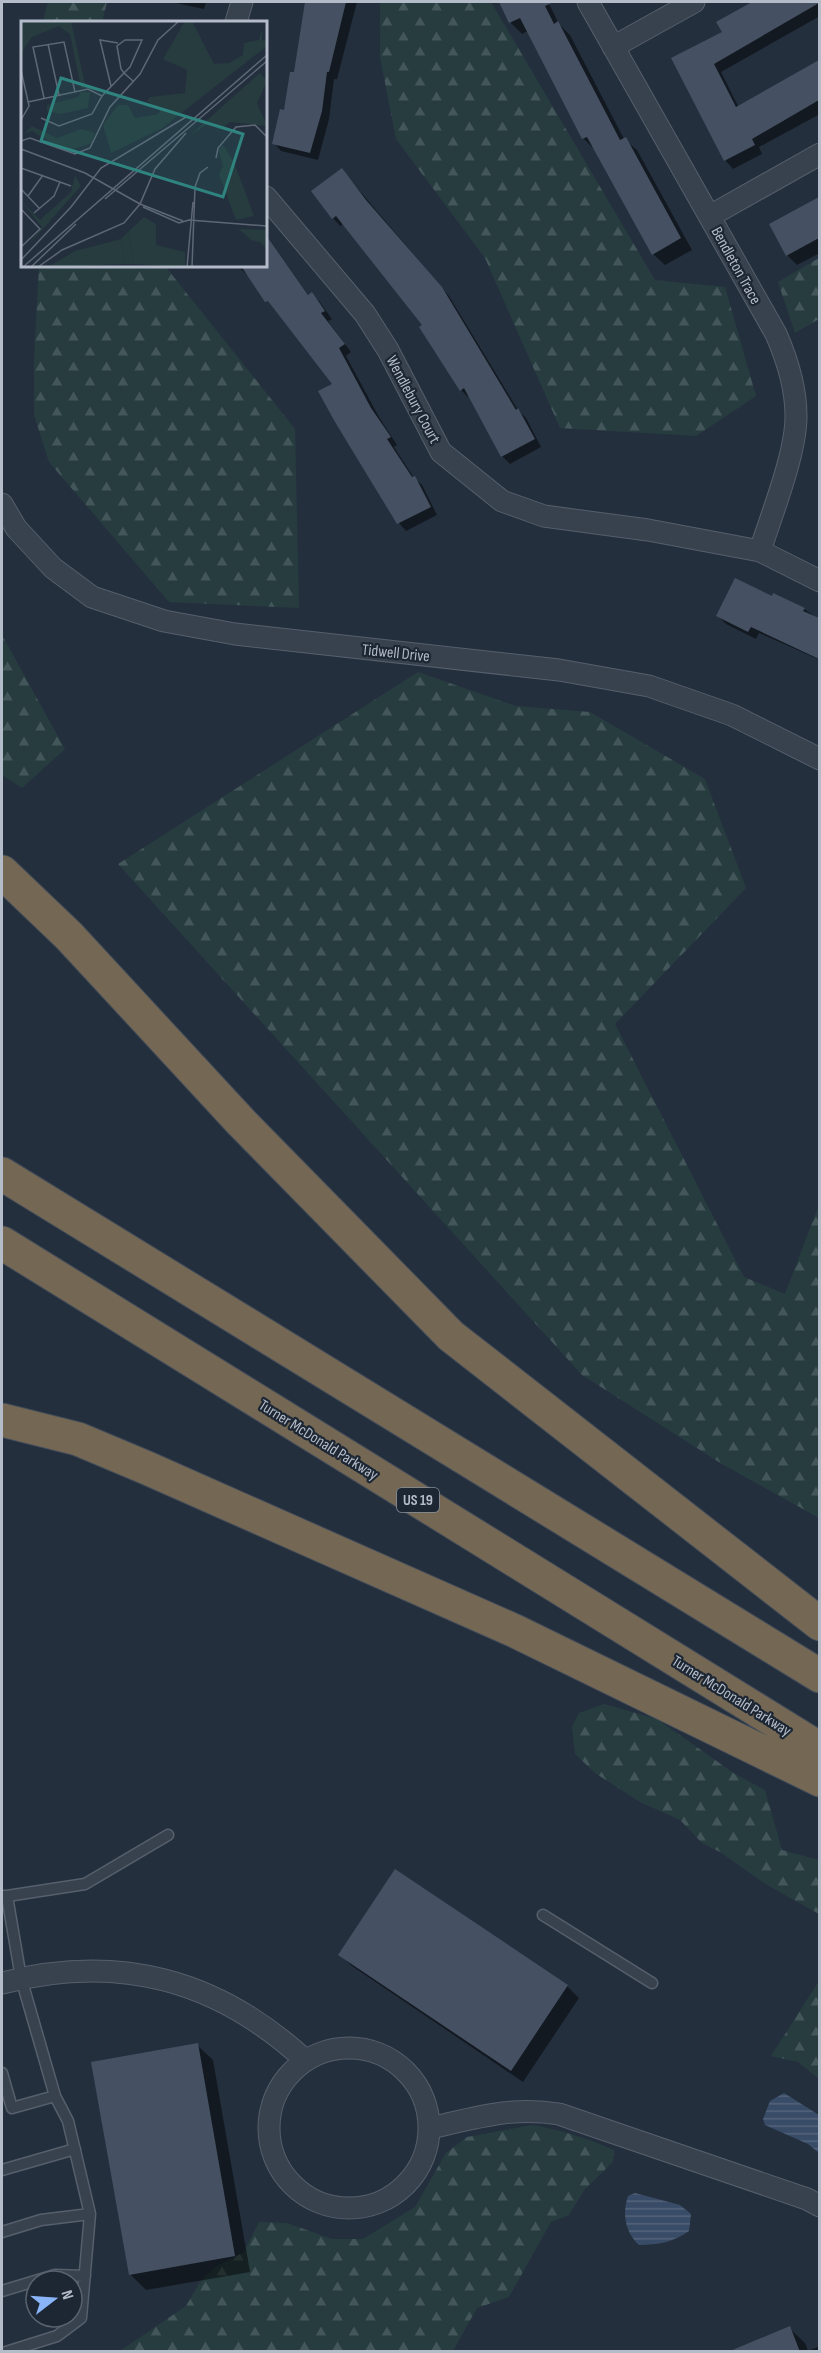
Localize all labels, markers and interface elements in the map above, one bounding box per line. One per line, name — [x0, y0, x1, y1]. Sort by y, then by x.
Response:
inset map — [21, 21, 267, 267]
street label: Bendleton Trace — [707, 224, 765, 308]
street label: Wendlebury Court — [382, 352, 444, 447]
street label: Tidwell Drive — [361, 640, 431, 666]
street label: Turner McDonald Parkway — [255, 1396, 381, 1485]
road number: US 19 — [397, 1488, 439, 1512]
street label: Turner McDonald Parkway — [668, 1652, 794, 1741]
north arrow — [24, 2269, 84, 2329]
text: N — [57, 2288, 77, 2302]

